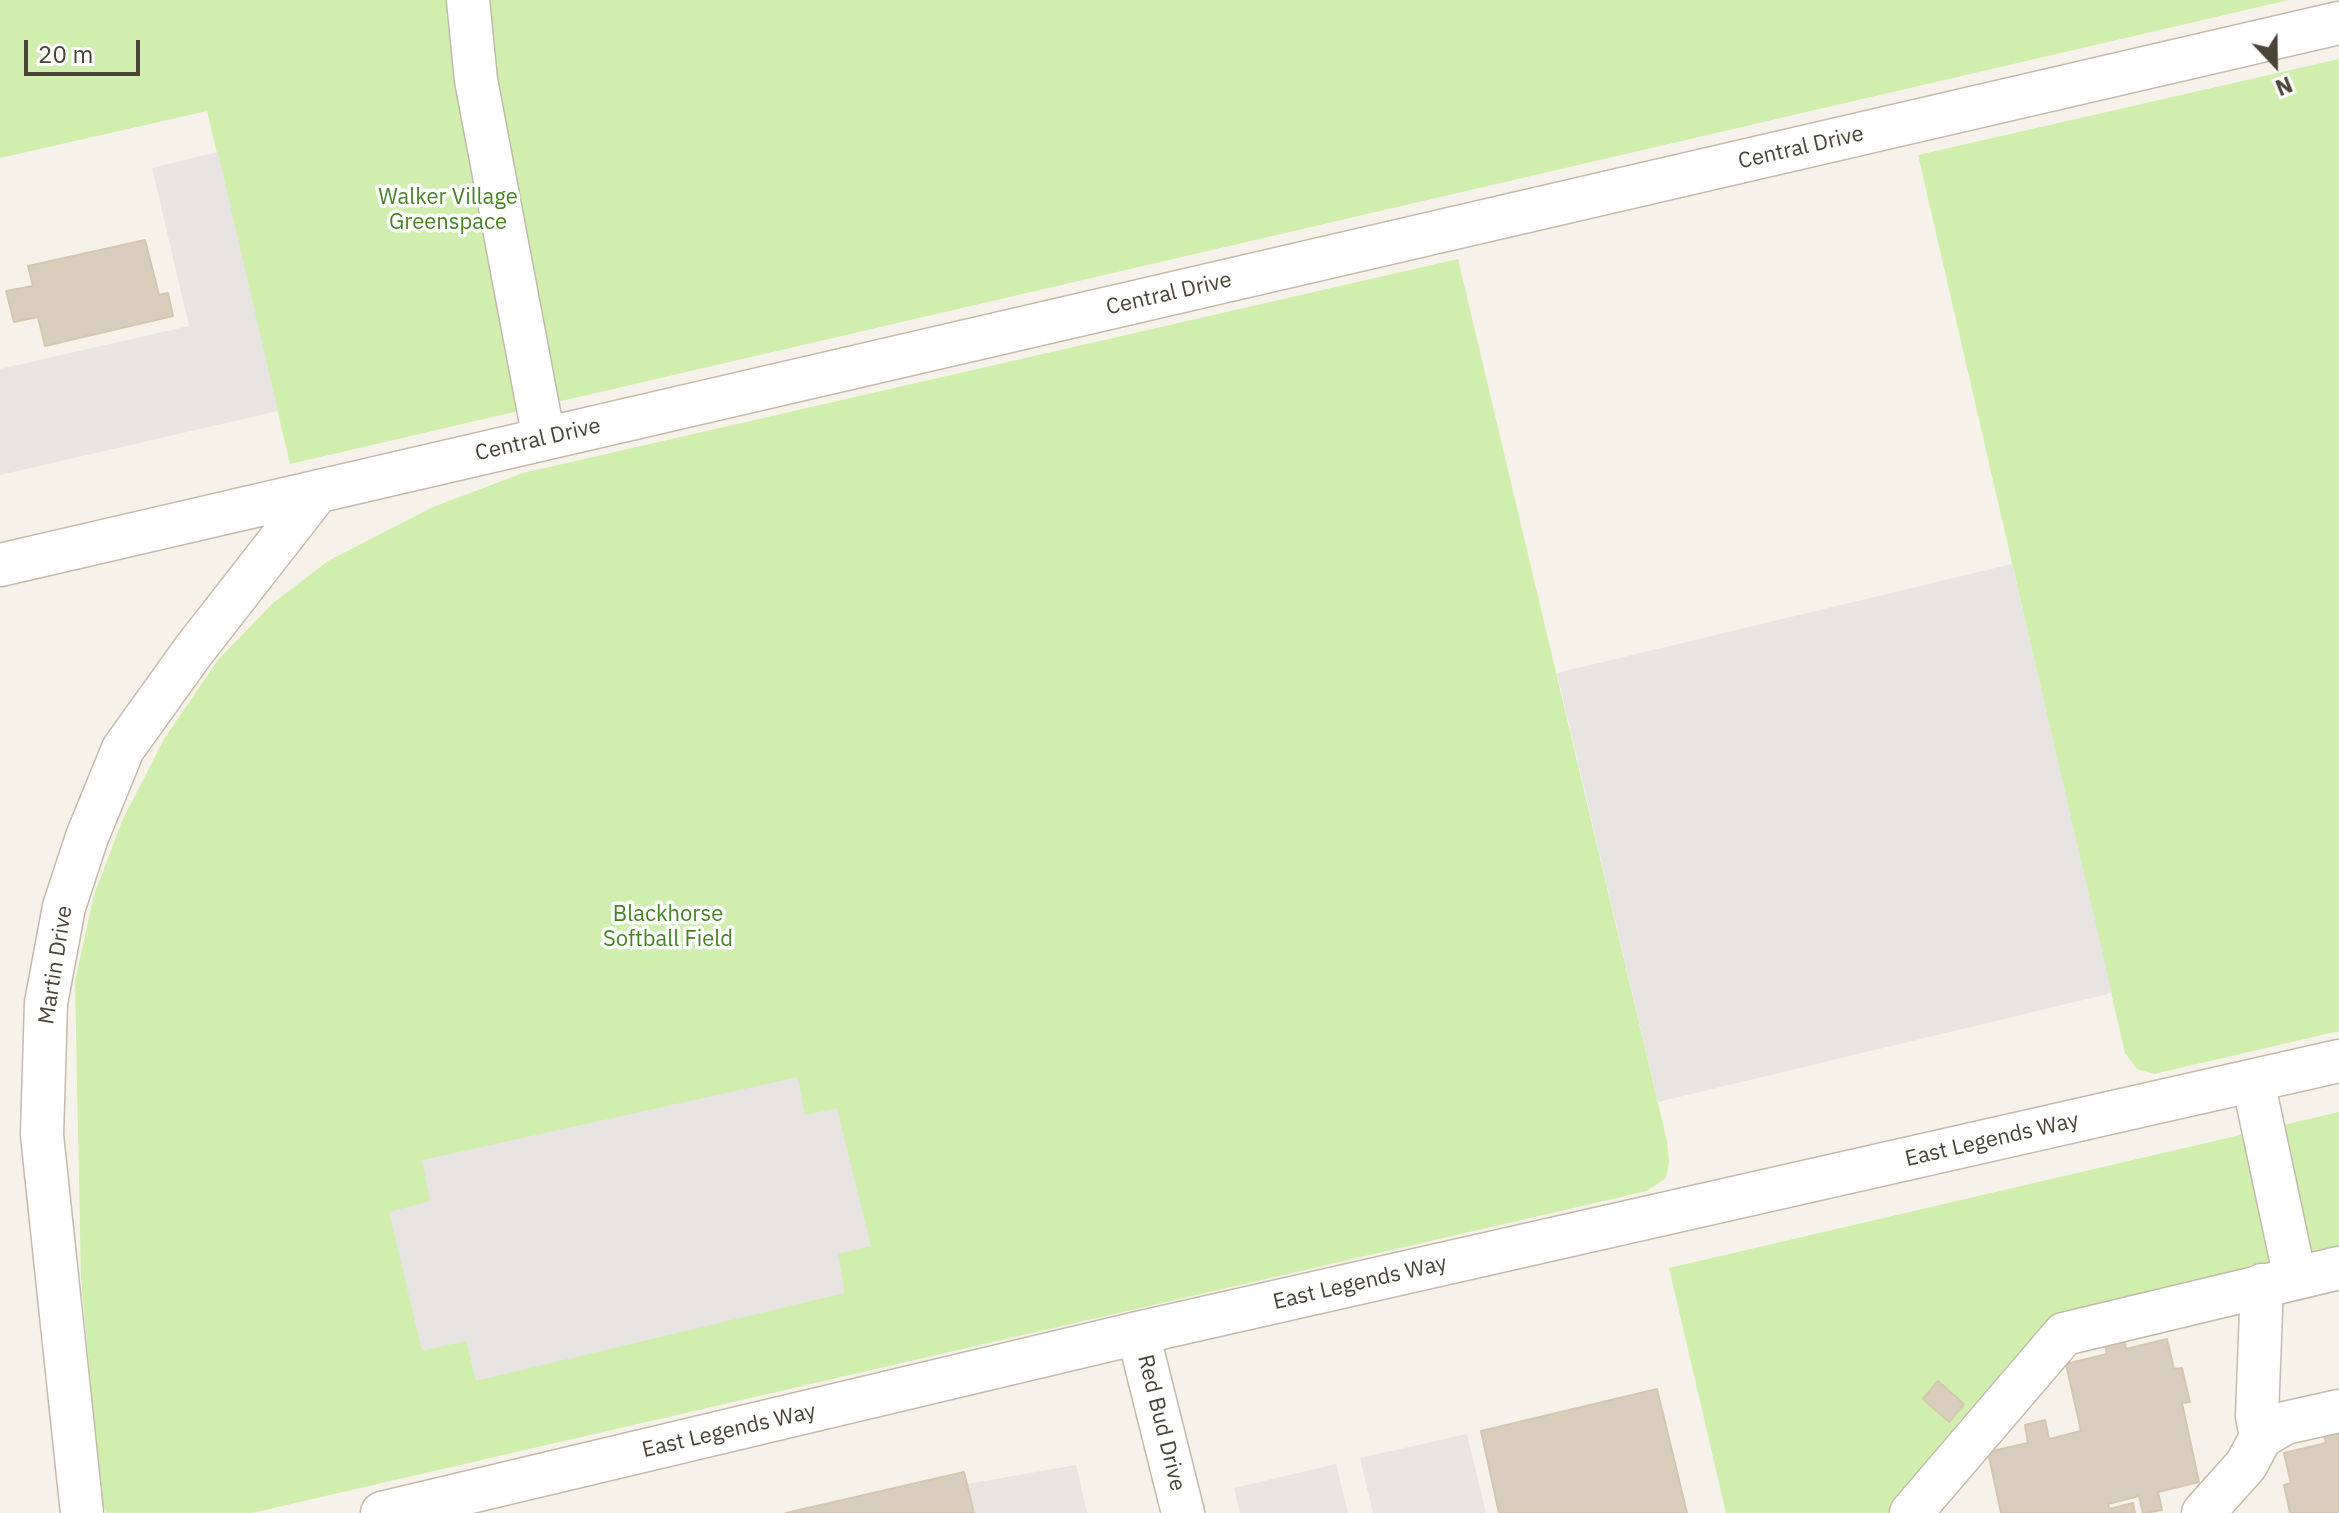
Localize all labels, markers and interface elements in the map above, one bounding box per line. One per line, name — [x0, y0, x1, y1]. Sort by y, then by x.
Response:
scale bar — [28, 24, 144, 74]
north arrow — [2235, 24, 2315, 104]
text: 20 m — [38, 38, 93, 70]
text: N — [2271, 70, 2297, 103]
street label: Central Drive — [1736, 121, 1866, 175]
park label: Walker Village Greenspace — [378, 185, 518, 236]
street label: Central Drive — [1104, 267, 1234, 321]
street label: Central Drive — [473, 413, 603, 467]
park label: Blackhorse Softball Field — [603, 902, 733, 954]
street label: Martin Drive — [34, 904, 78, 1026]
street label: East Legends Way — [1902, 1107, 2082, 1173]
street label: East Legends Way — [1270, 1250, 1450, 1316]
street label: Red Bud Drive — [1131, 1352, 1191, 1494]
street label: East Legends Way — [639, 1398, 819, 1464]

